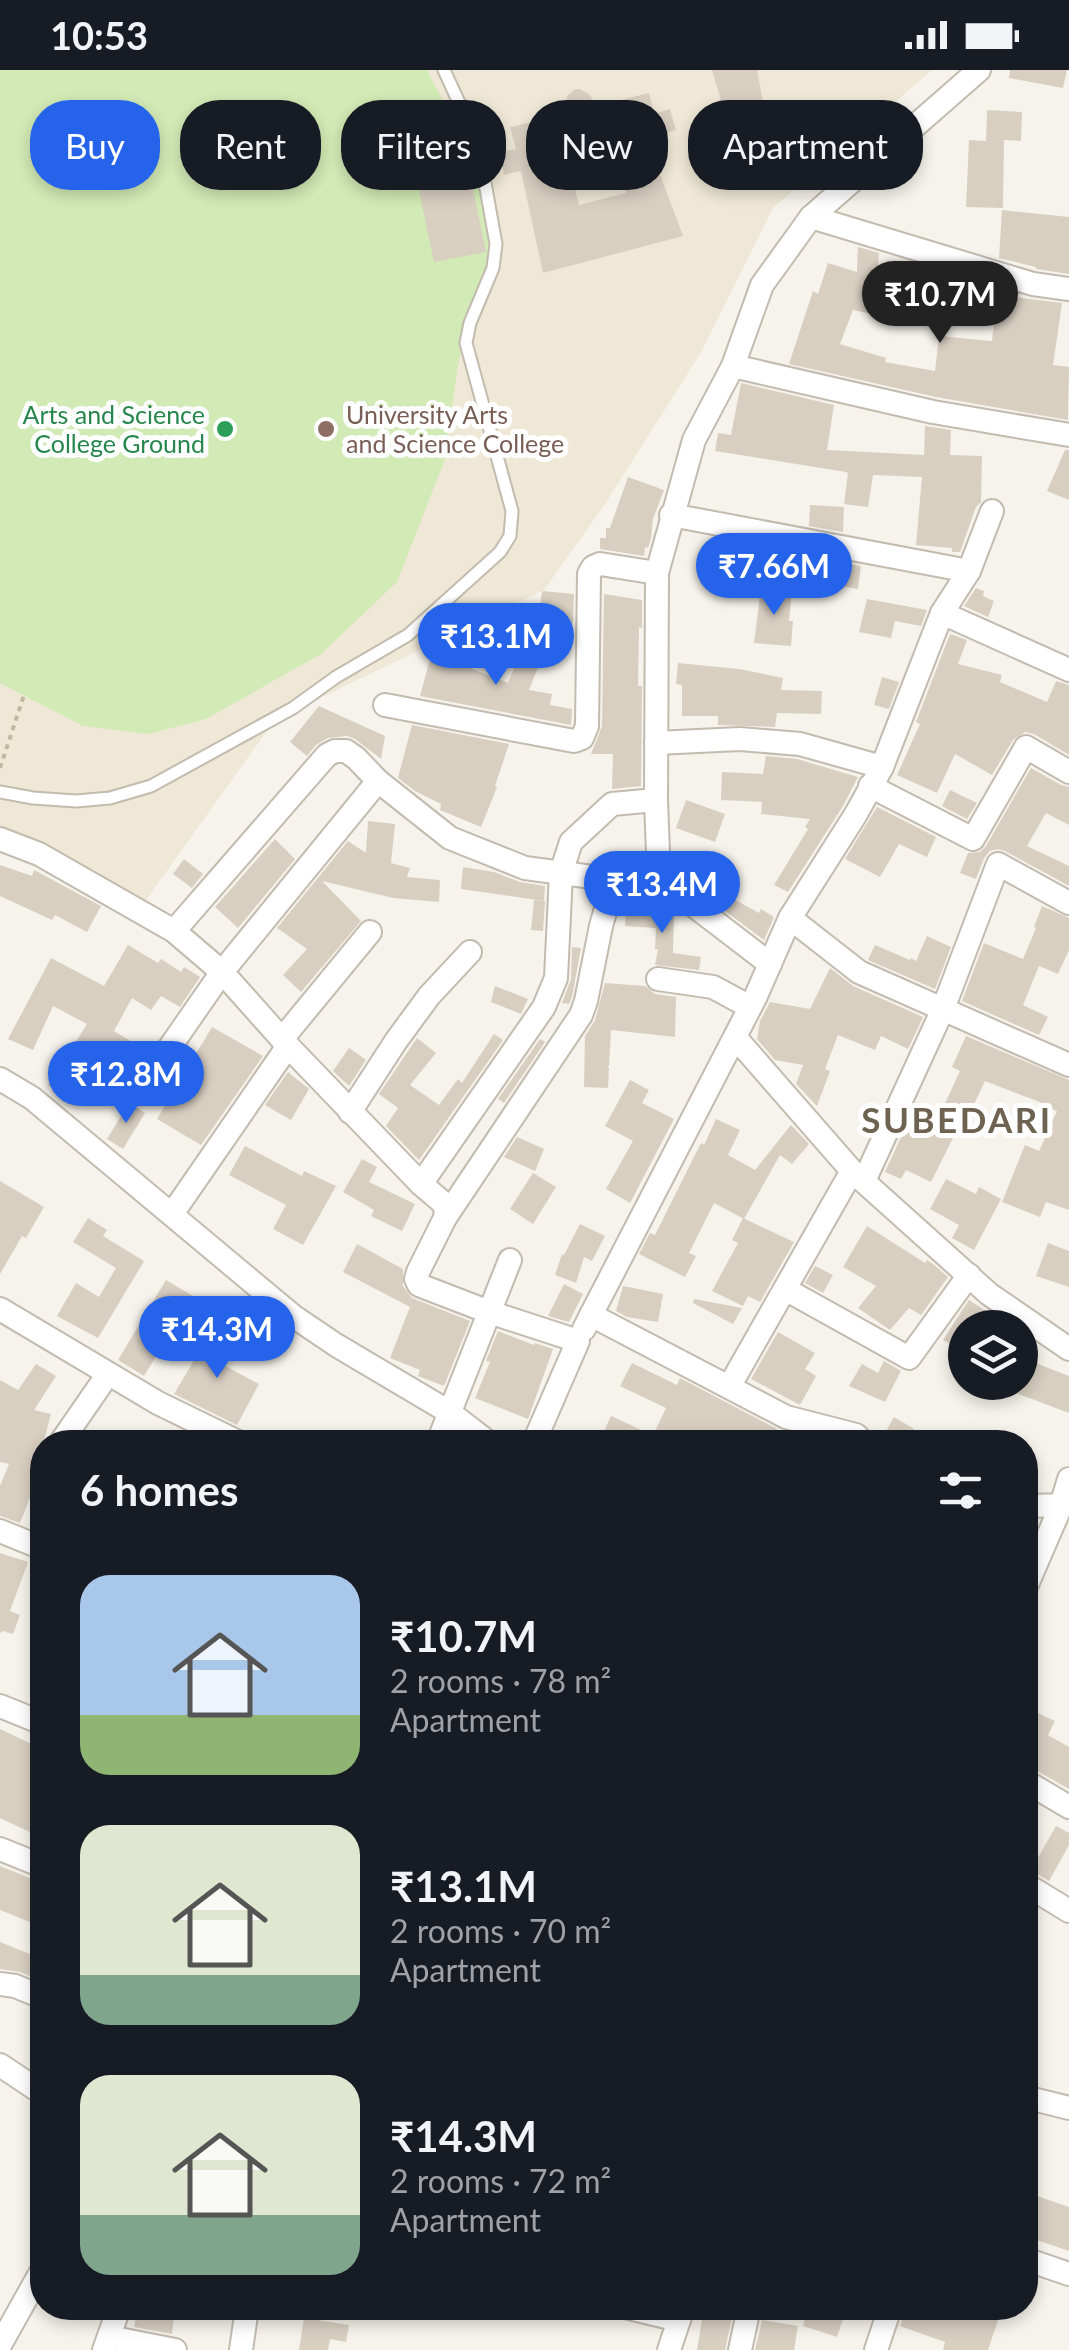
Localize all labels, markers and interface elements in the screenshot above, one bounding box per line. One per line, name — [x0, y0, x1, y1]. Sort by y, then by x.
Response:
text: 10:53 — [50, 12, 148, 58]
chip: Buy — [30, 100, 160, 190]
chip: Rent — [180, 100, 321, 190]
chip: Filters — [341, 100, 506, 190]
chip: New — [526, 100, 668, 190]
chip: Apartment — [688, 100, 923, 190]
pin: ₹10.7M — [859, 261, 1021, 346]
text: ₹10.7M — [884, 274, 996, 313]
place label: Arts and Science College Ground — [23, 399, 205, 458]
place label: University Arts and Science College — [346, 399, 564, 458]
marker: Arts and Science College Ground — [214, 418, 236, 440]
marker: University Arts and Science College — [315, 418, 337, 440]
pin: ₹7.66M — [693, 533, 855, 618]
text: ₹7.66M — [718, 546, 830, 585]
pin: ₹13.1M — [415, 603, 577, 688]
text: ₹13.1M — [440, 616, 552, 655]
pin: ₹13.4M — [581, 851, 743, 936]
text: ₹13.4M — [606, 864, 718, 903]
pin: ₹12.8M — [45, 1041, 207, 1126]
text: ₹12.8M — [70, 1054, 182, 1093]
district label: SUBEDARI — [861, 1098, 1053, 1140]
pin: ₹14.3M — [136, 1296, 298, 1381]
text: ₹14.3M — [161, 1309, 273, 1348]
map controls — [948, 1310, 1038, 1400]
button: layers — [948, 1310, 1038, 1400]
icon: filters — [933, 1463, 988, 1518]
text: 6 homes — [80, 1465, 238, 1515]
text: ₹10.7M — [390, 1611, 537, 1661]
icon: home — [160, 1615, 280, 1735]
text: 2 rooms · 78 m² — [390, 1661, 611, 1700]
text: Apartment — [390, 1700, 541, 1739]
text: ₹13.1M — [390, 1861, 537, 1911]
icon: home — [160, 1865, 280, 1985]
text: 2 rooms · 70 m² — [390, 1911, 611, 1950]
text: Apartment — [390, 1950, 541, 1989]
text: ₹14.3M — [390, 2111, 537, 2161]
icon: home — [160, 2115, 280, 2235]
text: 2 rooms · 72 m² — [390, 2161, 611, 2200]
text: Apartment — [390, 2200, 541, 2239]

